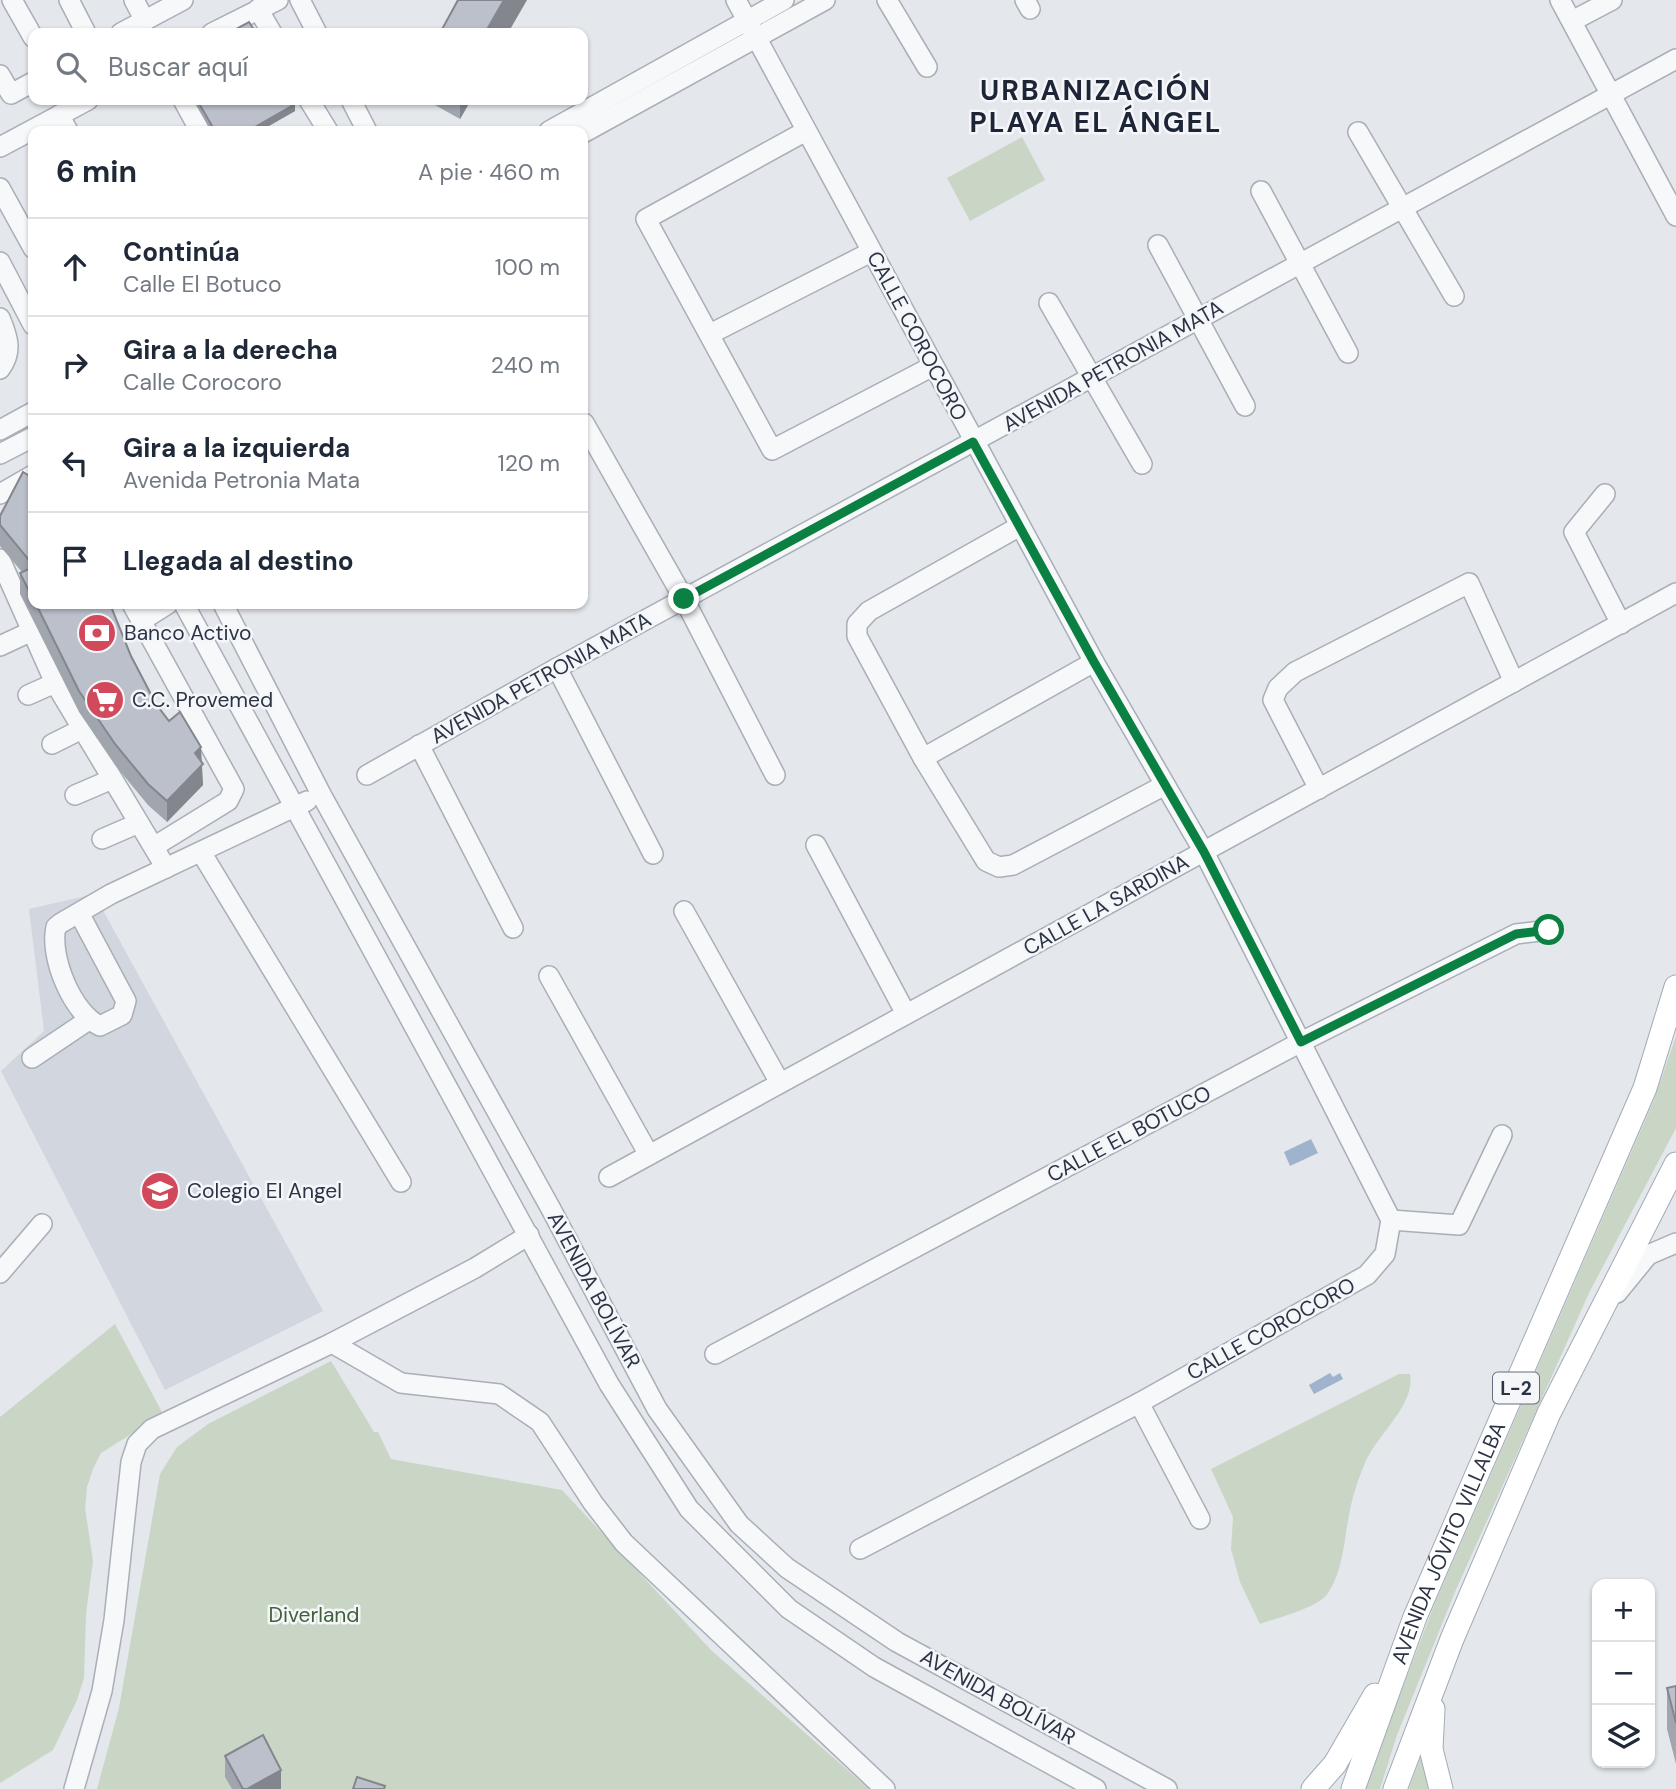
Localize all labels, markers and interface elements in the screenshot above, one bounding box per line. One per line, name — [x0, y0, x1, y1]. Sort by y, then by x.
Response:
search box — [28, 28, 588, 105]
icon: search — [52, 48, 90, 86]
text: Buscar aquí — [108, 50, 248, 84]
district label: URBANIZACIÓN PLAYA EL ÁNGEL — [970, 72, 1222, 141]
text: 6 min — [56, 152, 137, 191]
text: A pie · 460 m — [418, 157, 560, 187]
text: Continúa — [123, 235, 240, 269]
street label: CALLE COROCORO — [860, 246, 974, 426]
icon: ahead — [56, 248, 94, 286]
text: 100 m — [495, 252, 560, 282]
text: Calle El Botuco — [123, 269, 282, 299]
street label: AVENIDA PETRONIA MATA — [998, 294, 1228, 438]
text: Gira a la derecha — [123, 333, 338, 367]
icon: right — [56, 346, 94, 384]
text: 240 m — [491, 350, 560, 380]
text: Calle Corocoro — [123, 367, 282, 397]
text: Gira a la izquierda — [123, 431, 350, 465]
icon: left — [56, 444, 94, 482]
text: 120 m — [497, 448, 560, 478]
text: Avenida Petronia Mata — [123, 465, 360, 495]
icon: arrive — [56, 542, 94, 580]
text: Llegada al destino — [123, 544, 354, 578]
route end — [668, 583, 699, 614]
street label: AVENIDA PETRONIA MATA — [426, 606, 656, 750]
bank icon: Banco Activo — [76, 612, 118, 654]
place label: Banco Activo — [124, 619, 252, 647]
supermarket icon: C.C. Provemed — [84, 679, 126, 721]
place label: C.C. Provemed — [132, 686, 273, 714]
street label: CALLE LA SARDINA — [1018, 848, 1194, 962]
route start — [1533, 914, 1564, 945]
street label: CALLE EL BOTUCO — [1042, 1079, 1216, 1189]
school or university icon: Colegio El Angel — [139, 1170, 181, 1212]
place label: Colegio El Angel — [187, 1177, 342, 1205]
street label: AVENIDA BOLÍVAR — [541, 1207, 647, 1373]
street label: CALLE COROCORO — [1182, 1271, 1360, 1387]
road number: L-2 — [1493, 1372, 1539, 1404]
street label: AVENIDA JÓVITO VILLALBA — [1385, 1417, 1512, 1668]
map controls — [1592, 1579, 1655, 1768]
button: + — [1592, 1579, 1655, 1642]
park label: Diverland — [268, 1601, 360, 1629]
button: − — [1592, 1642, 1655, 1705]
street label: AVENIDA BOLÍVAR — [915, 1643, 1081, 1751]
button: layers — [1592, 1705, 1655, 1768]

